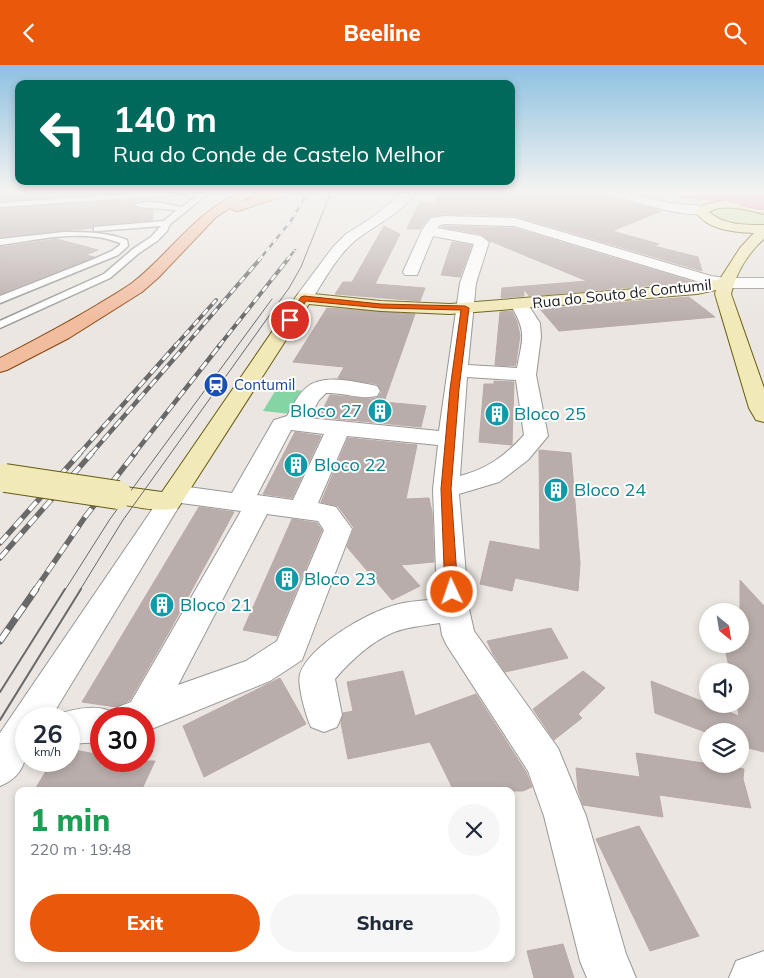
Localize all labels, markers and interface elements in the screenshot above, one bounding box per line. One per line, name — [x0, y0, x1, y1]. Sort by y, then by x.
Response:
icon: back — [15, 19, 43, 47]
text: Beeline — [343, 19, 421, 47]
icon: search — [721, 19, 749, 47]
text: 140 m — [113, 97, 217, 141]
icon: left — [30, 100, 95, 165]
text: Rua do Conde de Castelo Melhor — [113, 140, 444, 168]
street label: Rua do Souto de Contumil — [531, 275, 712, 312]
pin — [269, 299, 311, 341]
icon: arrive — [276, 306, 304, 334]
station icon: Contumil — [203, 372, 229, 398]
place label: Contumil — [234, 375, 295, 394]
building icon: Bloco 27 — [367, 398, 393, 424]
place label: Bloco 27 — [290, 399, 362, 422]
building icon: Bloco 25 — [484, 401, 510, 427]
place label: Bloco 25 — [514, 402, 586, 425]
building icon: Bloco 22 — [283, 452, 309, 478]
place label: Bloco 22 — [314, 453, 386, 476]
building icon: Bloco 24 — [543, 477, 569, 503]
place label: Bloco 24 — [574, 478, 646, 501]
position arrow — [425, 565, 477, 617]
building icon: Bloco 23 — [274, 566, 300, 592]
place label: Bloco 23 — [304, 567, 376, 590]
building icon: Bloco 21 — [149, 592, 175, 618]
place label: Bloco 21 — [180, 593, 252, 616]
north arrow — [699, 603, 749, 653]
map controls — [699, 603, 749, 773]
button: sound — [699, 663, 749, 713]
speed limit sign: 30 — [90, 707, 155, 772]
text: 26 — [32, 718, 63, 749]
button: layers — [699, 723, 749, 773]
text: km/h — [34, 744, 61, 759]
text: 1 min — [30, 801, 110, 839]
button: close — [448, 804, 500, 856]
text: 220 m · 19:48 — [30, 839, 131, 859]
button: Exit — [30, 894, 260, 952]
button: Share — [270, 894, 500, 952]

